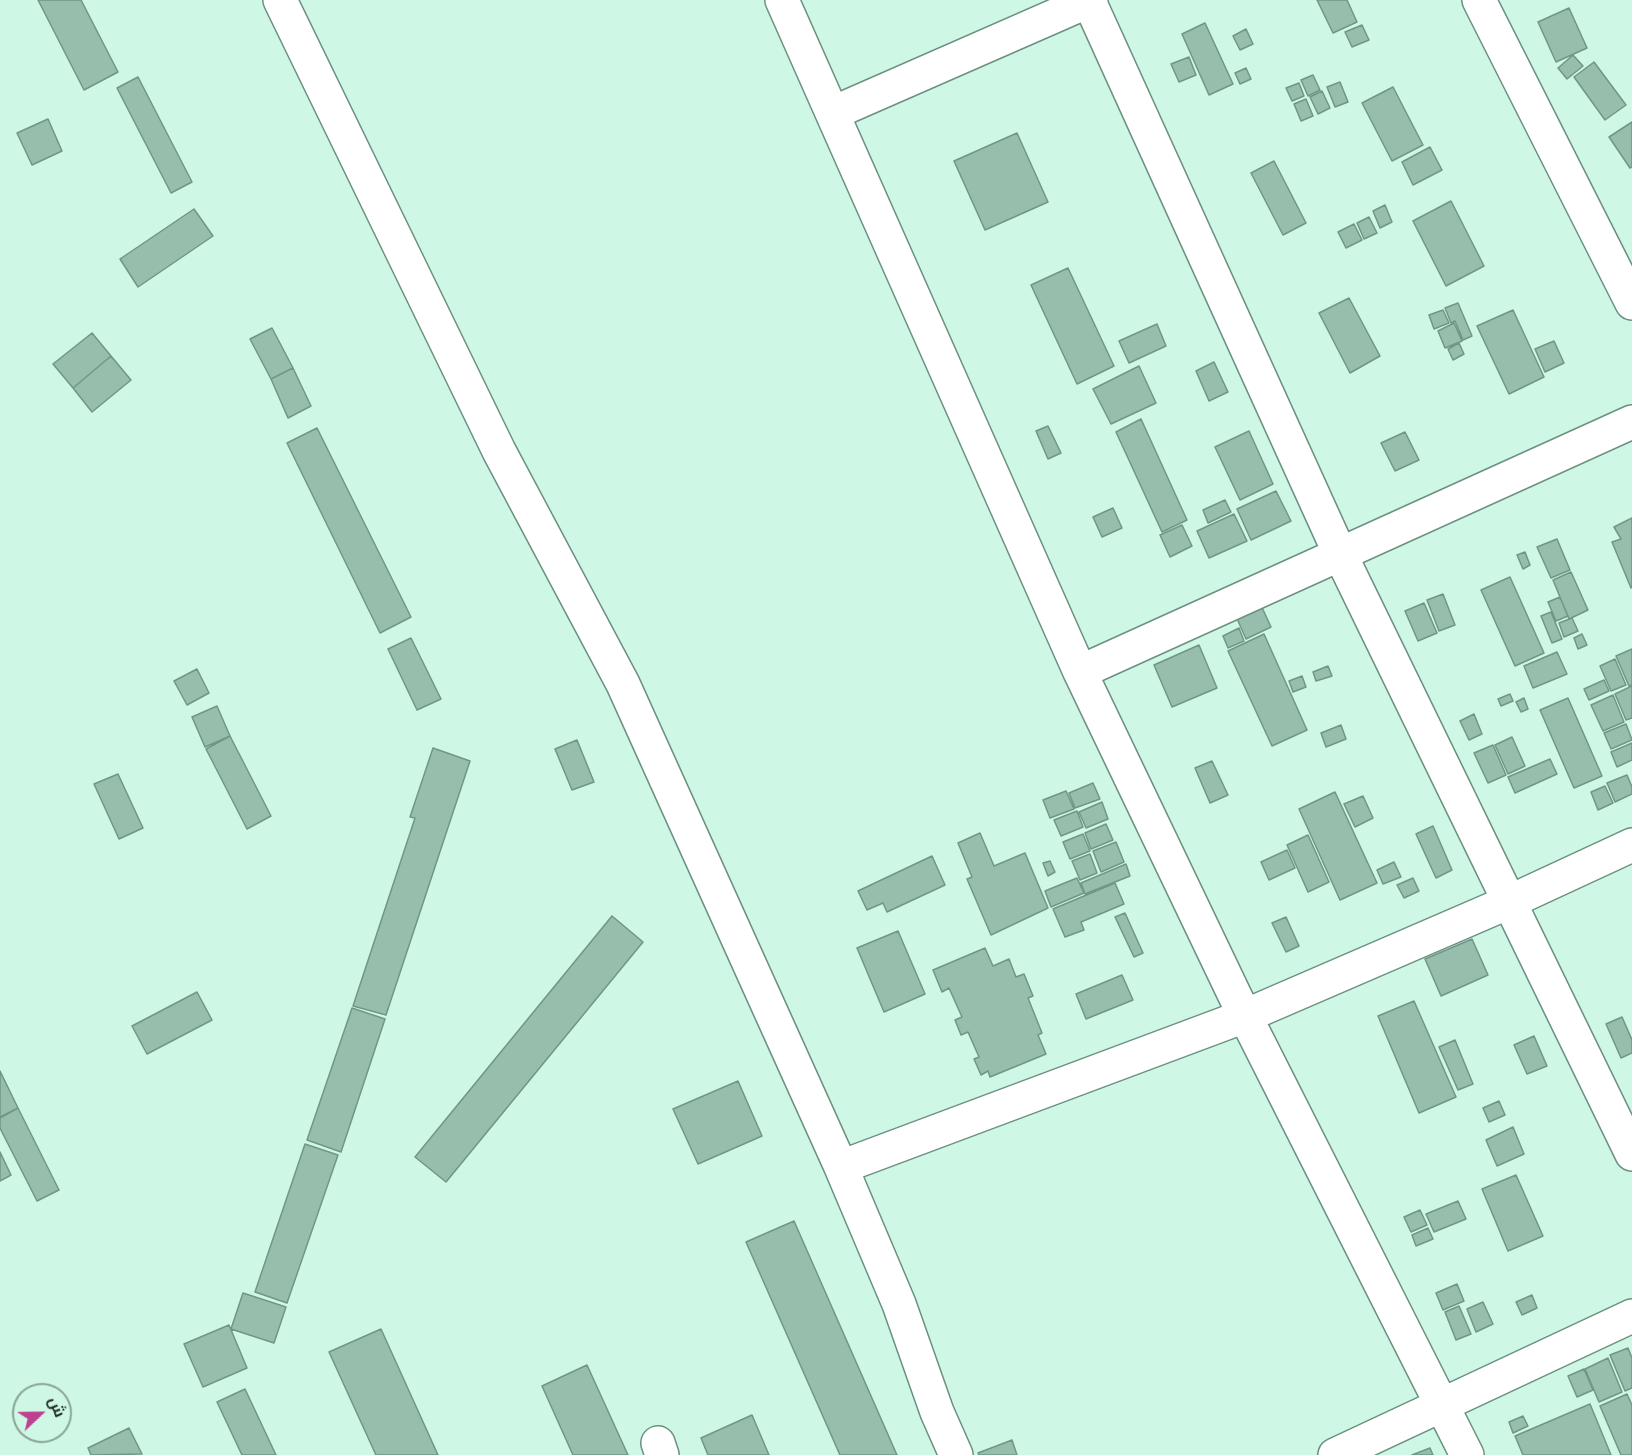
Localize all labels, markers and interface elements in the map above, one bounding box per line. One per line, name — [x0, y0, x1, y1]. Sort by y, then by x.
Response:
north arrow — [12, 1383, 72, 1443]
text: ش — [43, 1393, 71, 1421]

